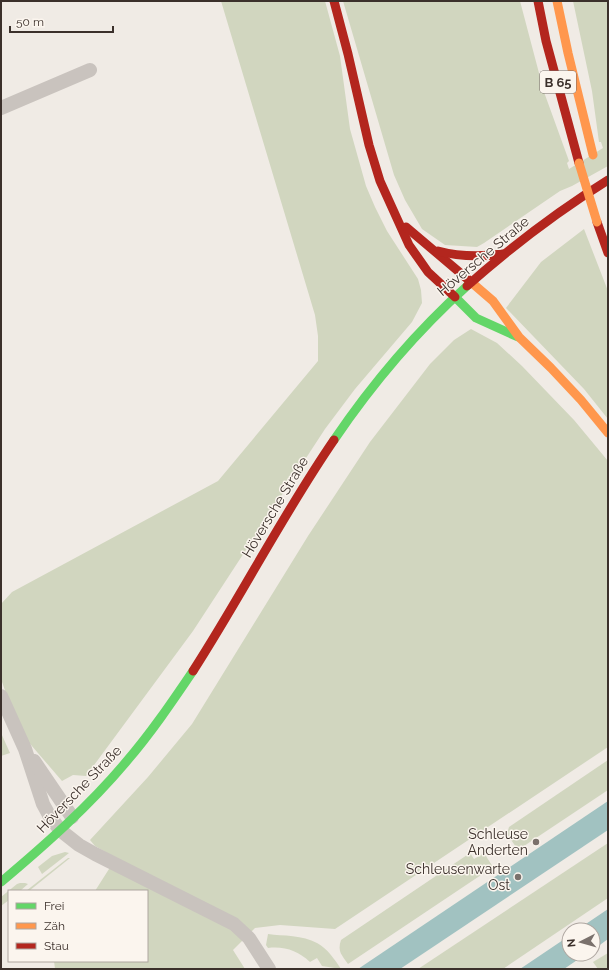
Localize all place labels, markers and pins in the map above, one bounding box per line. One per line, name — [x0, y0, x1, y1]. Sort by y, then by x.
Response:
place label: Schleuse Anderten — [468, 826, 528, 858]
marker: Schleuse Anderten — [531, 837, 541, 847]
place label: Schleusenwarte Ost — [406, 861, 510, 893]
marker: Schleusenwarte Ost — [513, 872, 523, 882]

